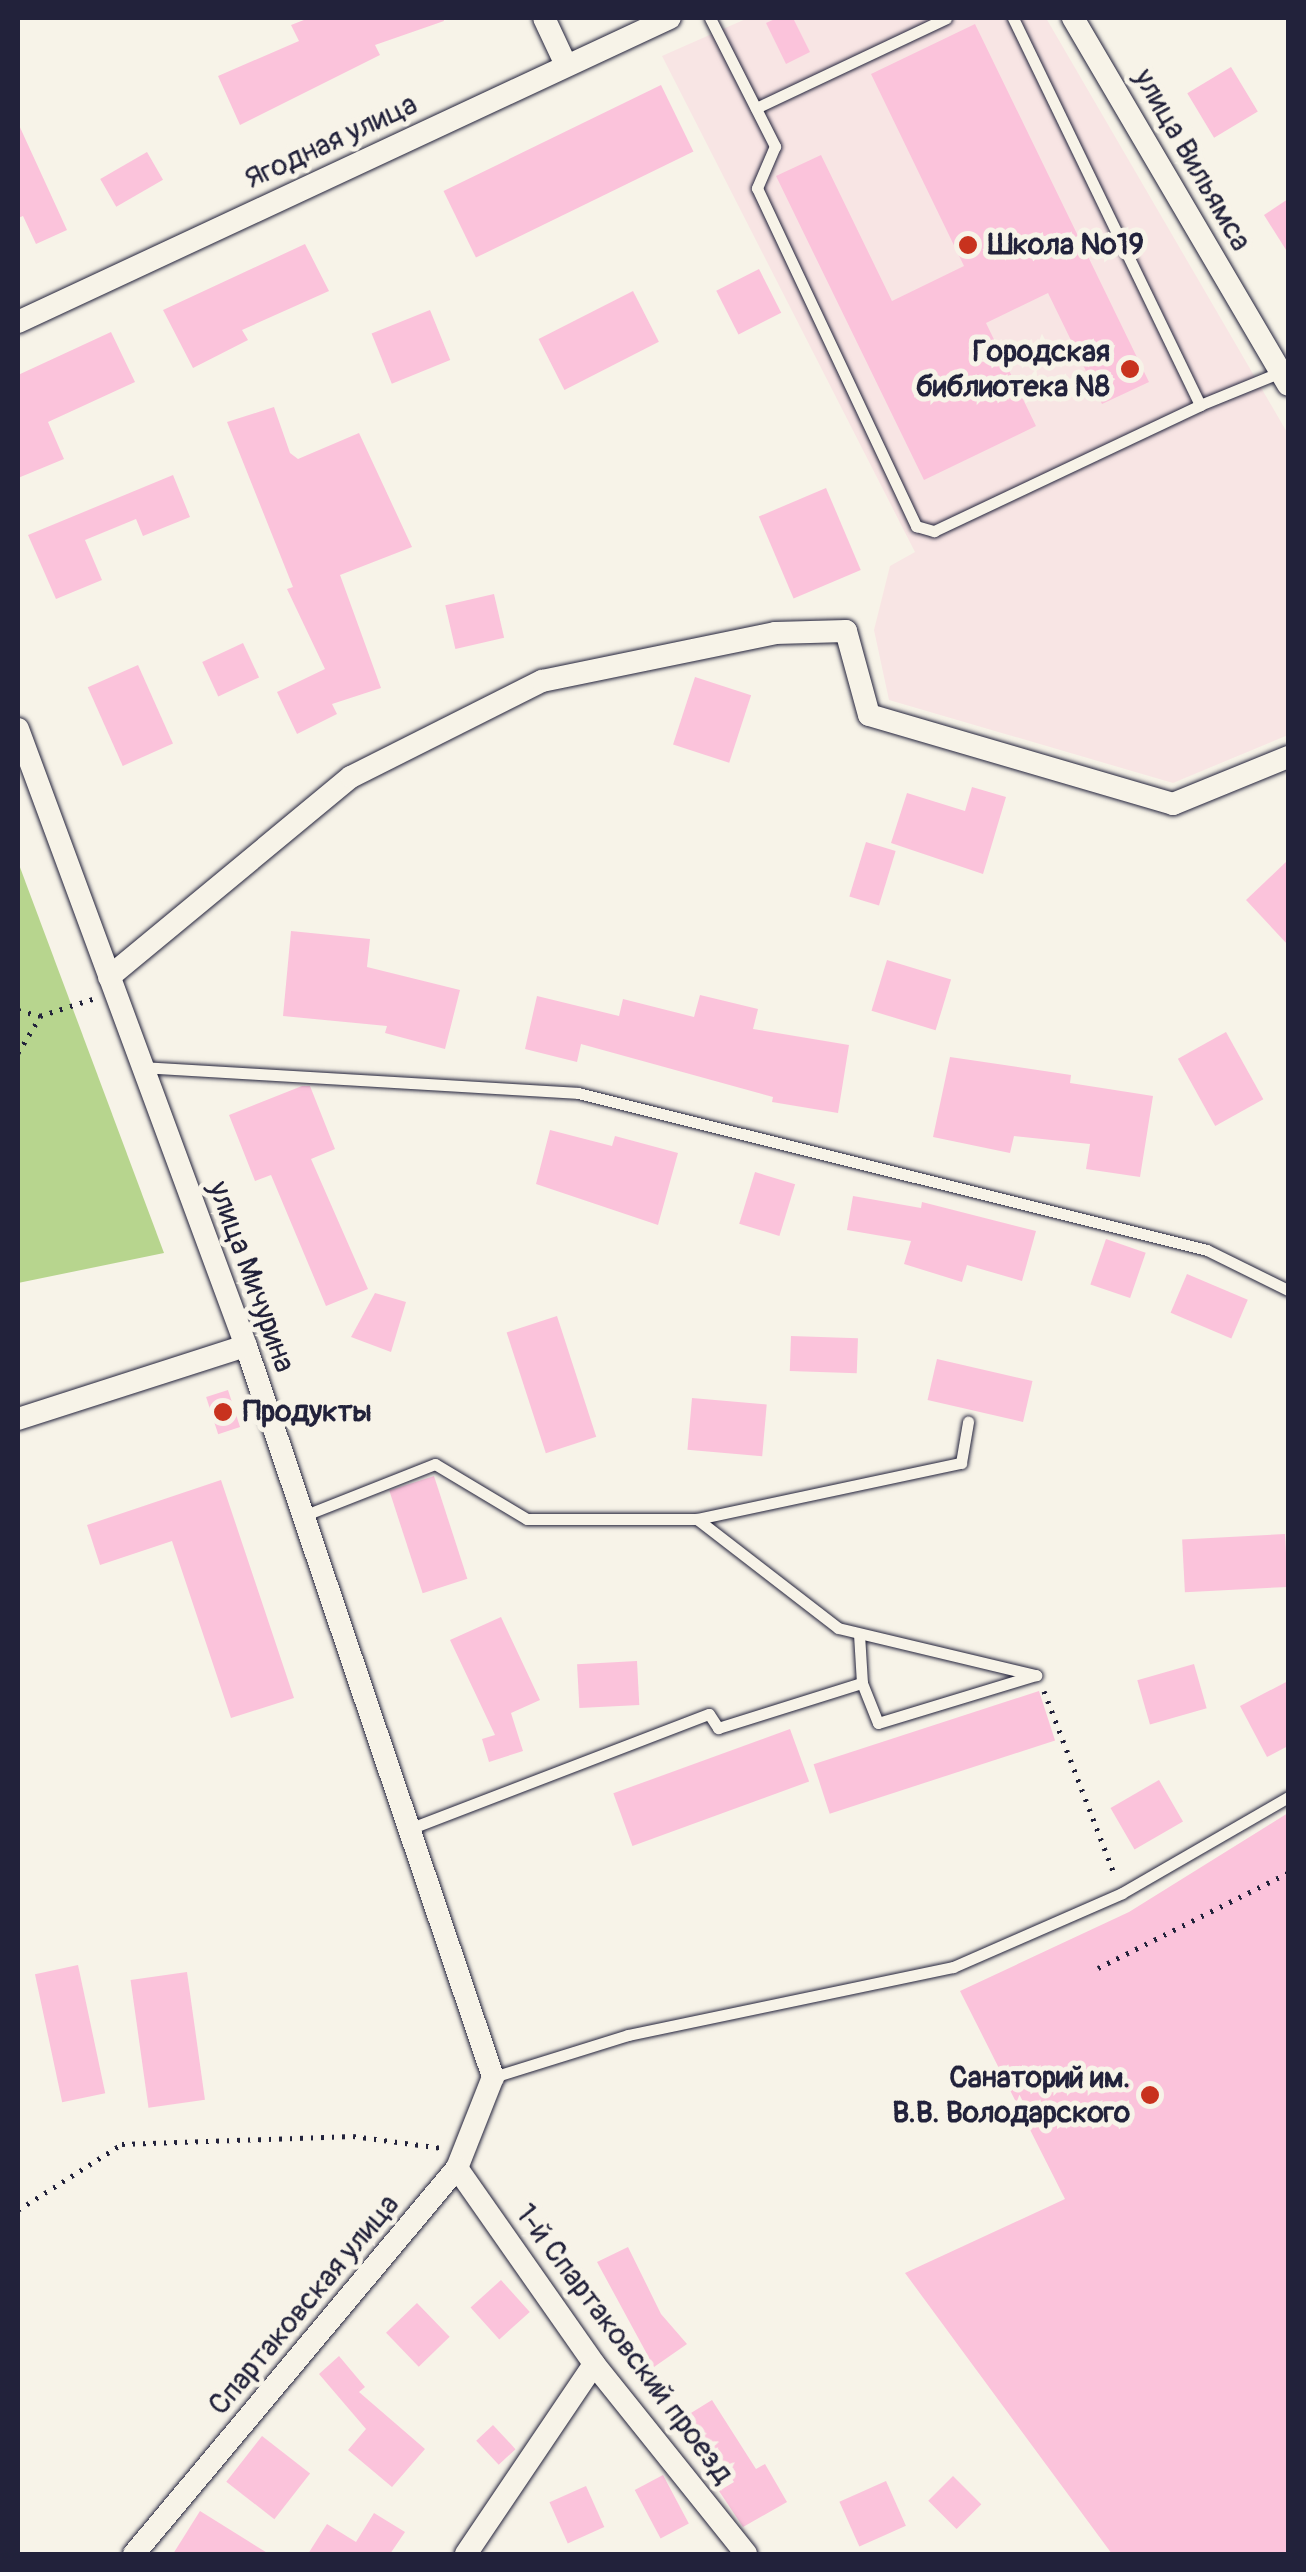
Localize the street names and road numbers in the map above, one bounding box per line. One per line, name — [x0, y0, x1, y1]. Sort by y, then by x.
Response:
street label: улица Вильямса — [1125, 63, 1259, 257]
street label: Ягодная улица — [239, 86, 423, 198]
street label: улица Мичурина — [200, 1177, 302, 1377]
street label: Спартаковская улица — [201, 2187, 407, 2423]
street label: 1-й Спартаковский проезд — [507, 2197, 741, 2491]

